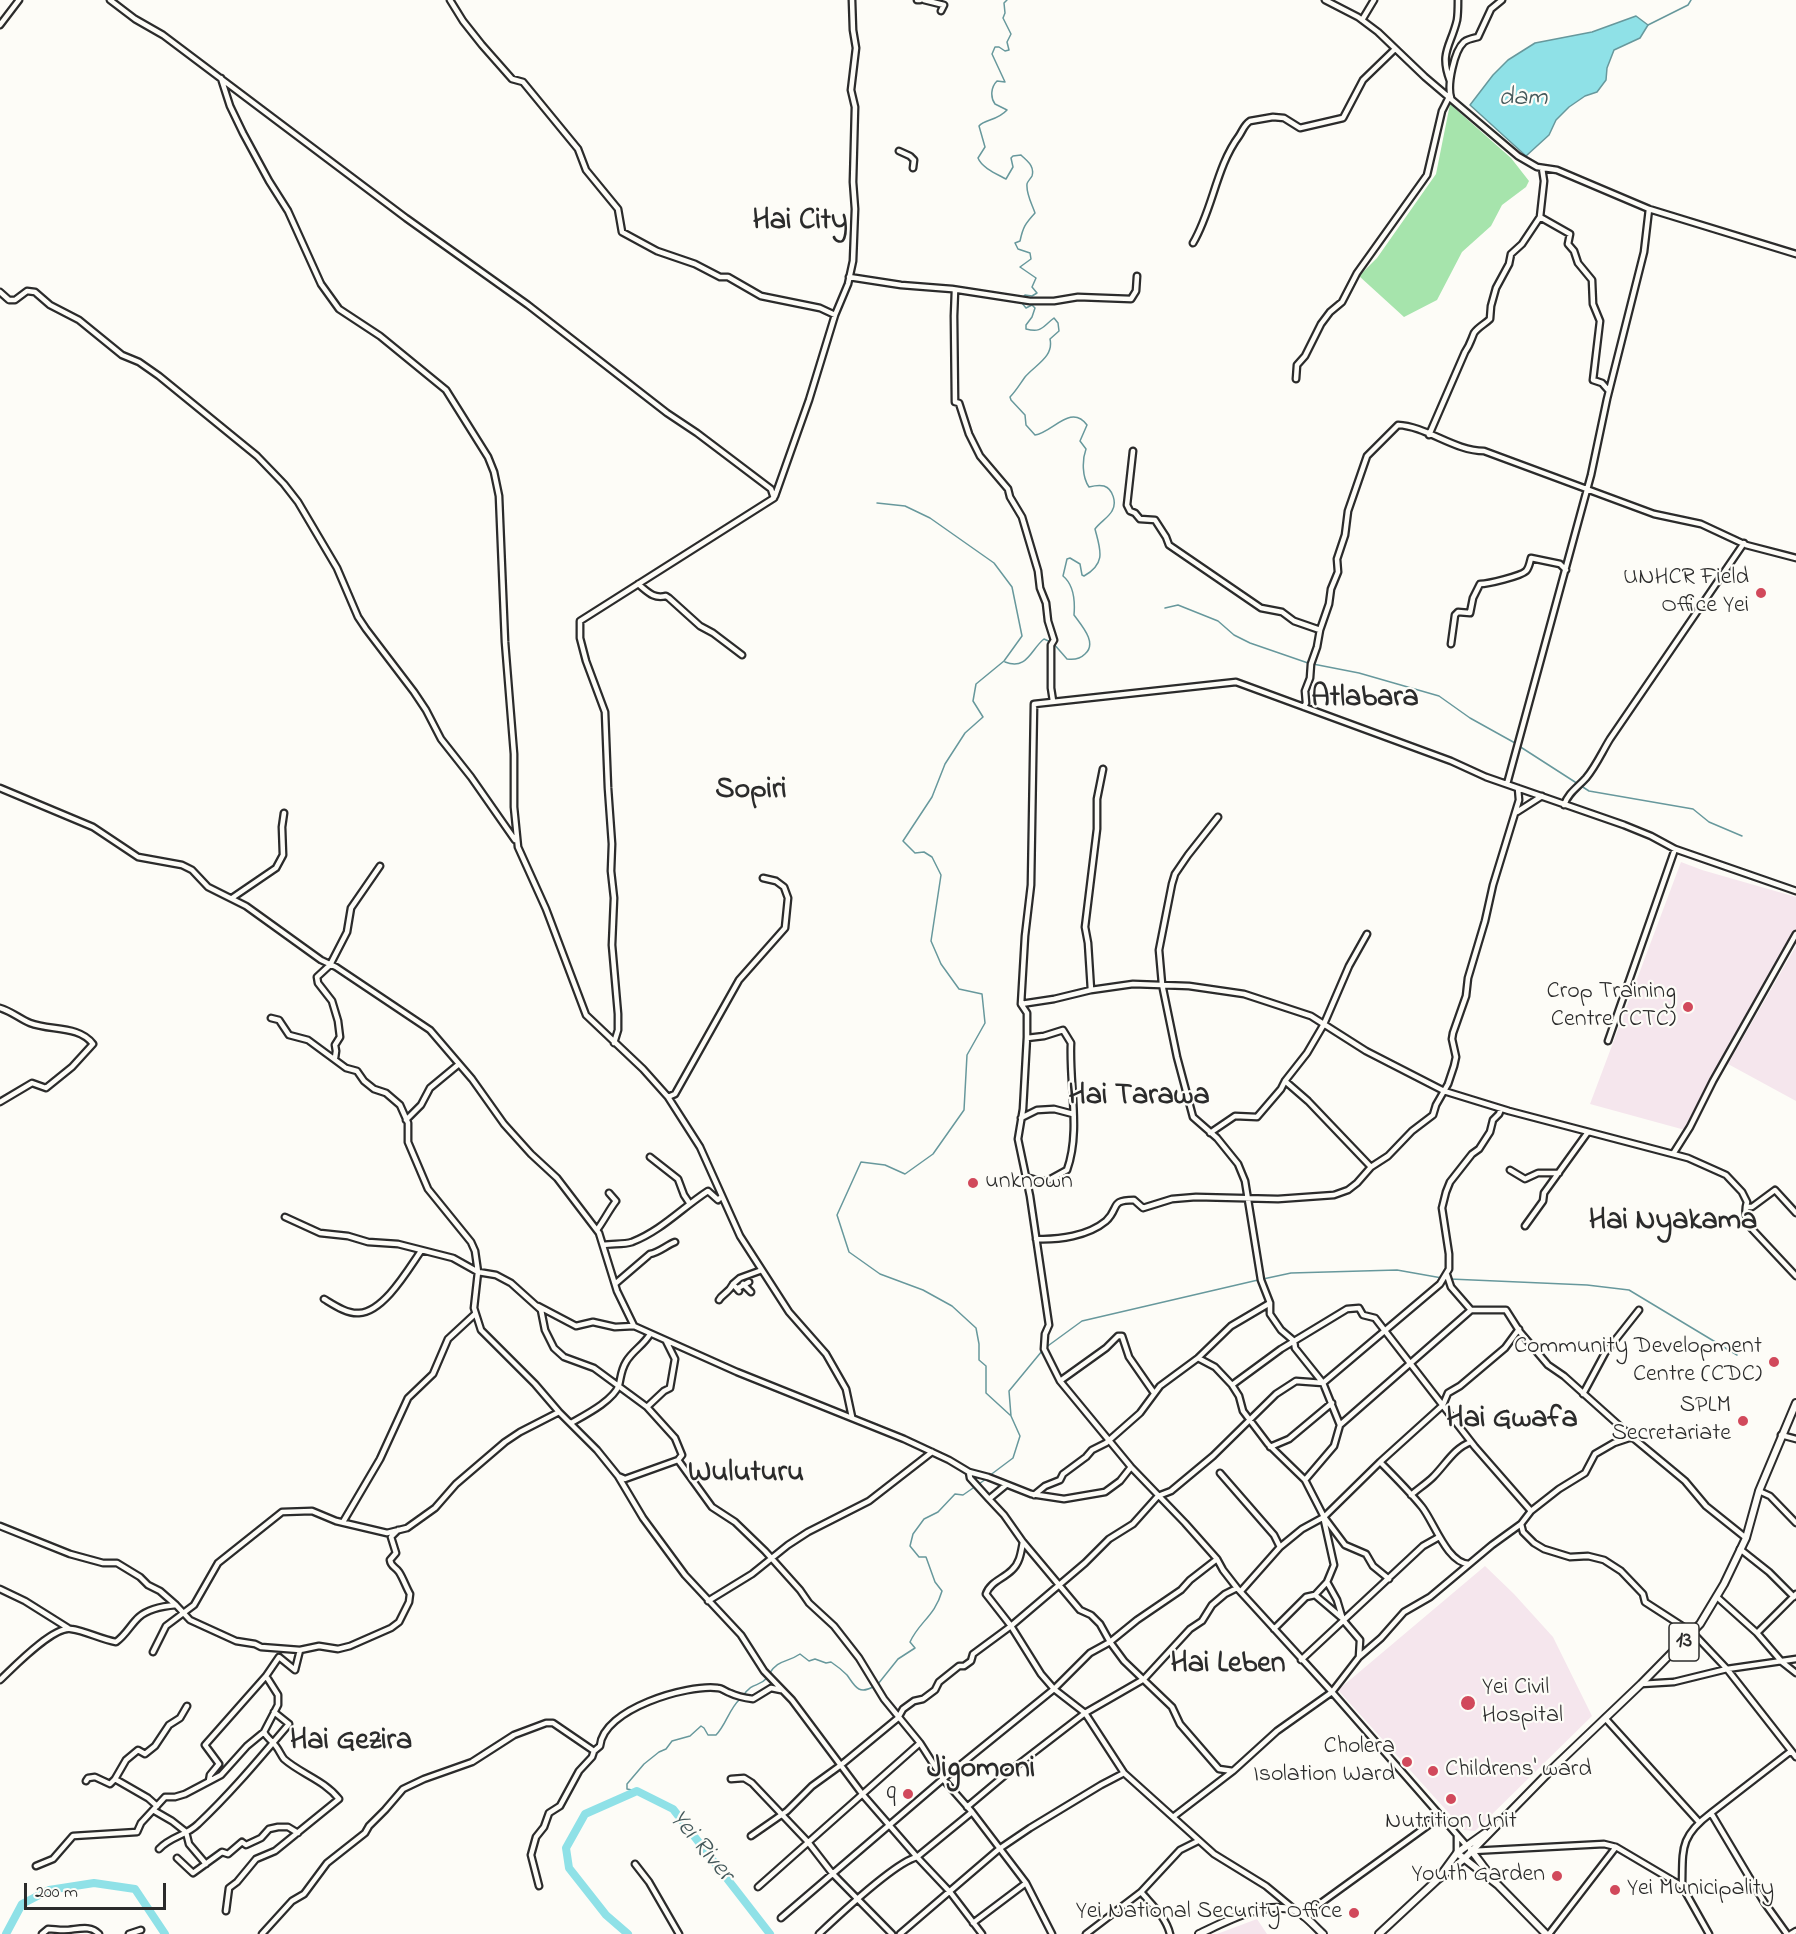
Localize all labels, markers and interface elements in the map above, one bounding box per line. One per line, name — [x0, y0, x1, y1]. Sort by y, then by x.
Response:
water label: dam — [1499, 84, 1547, 116]
district label: Hai City — [752, 205, 848, 241]
place label: UNHCR Field Office Yei — [1623, 565, 1749, 621]
marker: UNHCR Field Office Yei — [1754, 586, 1768, 600]
district label: Atlabara — [1311, 682, 1419, 718]
district label: Sopiri — [715, 774, 787, 810]
place label: Crop Training Centre (CTC) — [1547, 979, 1676, 1035]
marker: Crop Training Centre (CTC) — [1681, 1000, 1695, 1014]
district label: Hai Tarawa — [1068, 1080, 1210, 1116]
place label: unknown — [985, 1169, 1073, 1197]
marker: unknown — [966, 1176, 980, 1190]
district label: Hai Nyakama — [1589, 1205, 1757, 1241]
place label: Community Development Centre (CDC) — [1514, 1334, 1762, 1390]
marker: Community Development Centre (CDC) — [1767, 1355, 1781, 1369]
place label: SPLM Secretariate — [1611, 1393, 1731, 1449]
district label: Hai Gwafa — [1446, 1403, 1578, 1439]
marker: SPLM Secretariate — [1736, 1414, 1750, 1428]
district label: Wuluturu — [688, 1457, 804, 1493]
road number: 13 — [1669, 1623, 1699, 1661]
district label: Hai Leben — [1170, 1648, 1286, 1684]
place label: Yei Civil Hospital — [1482, 1675, 1563, 1731]
marker: Yei Civil Hospital — [1459, 1694, 1477, 1712]
district label: Hai Gezira — [290, 1725, 412, 1761]
place label: Cholera Isolation Ward — [1253, 1734, 1395, 1790]
district label: Jigomoni — [927, 1753, 1035, 1789]
marker: Cholera Isolation Ward — [1400, 1755, 1414, 1769]
place label: Childrens' ward — [1445, 1757, 1592, 1785]
marker: Childrens' ward — [1426, 1764, 1440, 1778]
place label: q — [886, 1780, 896, 1808]
marker: q — [901, 1787, 915, 1801]
marker: Nutrition Unit — [1444, 1792, 1458, 1806]
water label: Yei River — [661, 1805, 739, 1889]
place label: Nutrition Unit — [1385, 1809, 1517, 1837]
place label: Youth Garden — [1412, 1862, 1545, 1890]
marker: Youth Garden — [1550, 1869, 1564, 1883]
scale bar — [27, 1871, 170, 1909]
place label: Yei Municipality — [1627, 1876, 1774, 1904]
text: 200 m — [35, 1880, 78, 1906]
marker: Yei Municipality — [1608, 1883, 1622, 1897]
place label: Yei National Security Office — [1076, 1899, 1342, 1927]
marker: Yei National Security Office — [1347, 1906, 1361, 1920]

